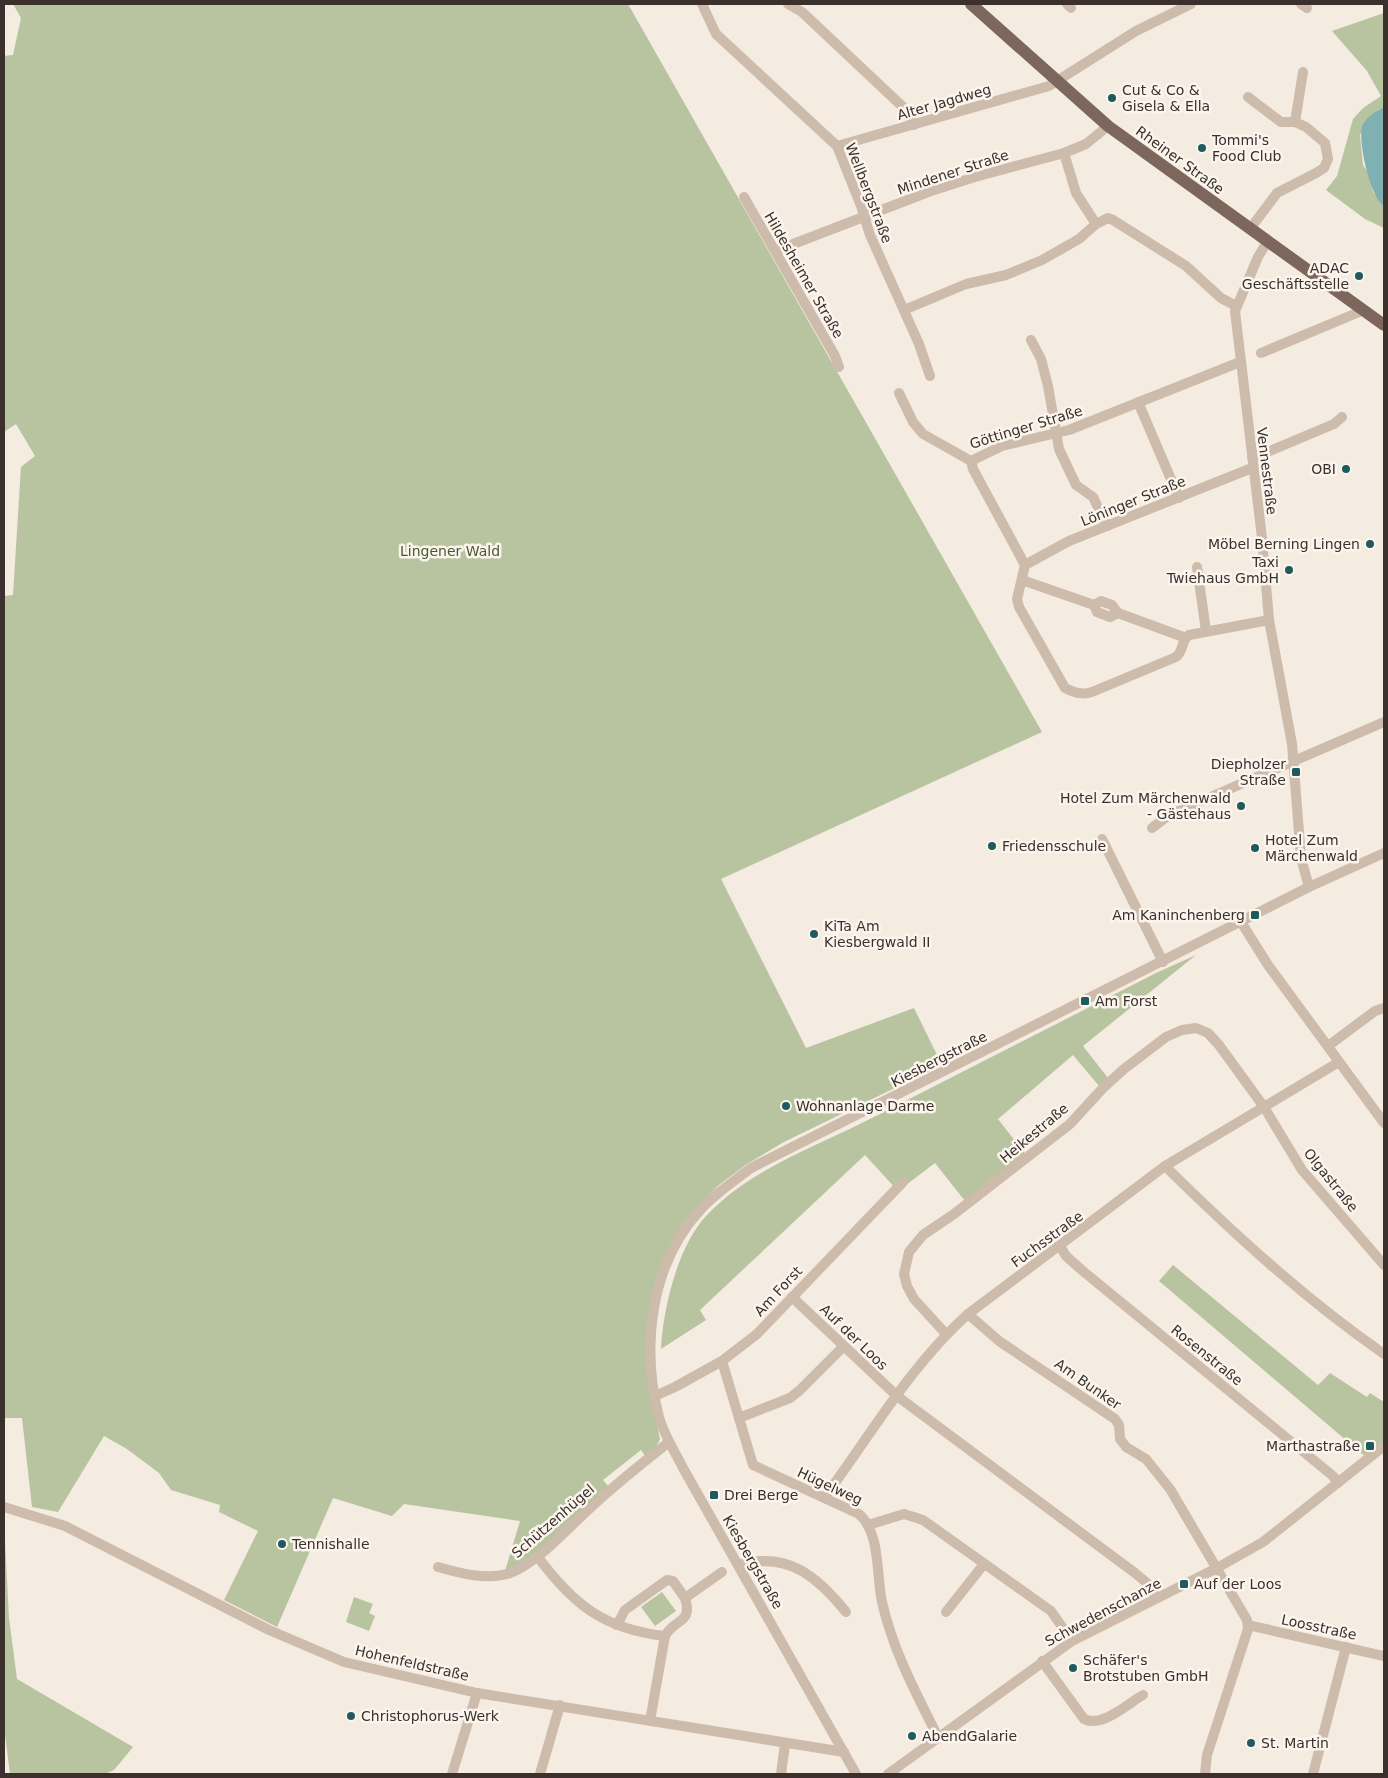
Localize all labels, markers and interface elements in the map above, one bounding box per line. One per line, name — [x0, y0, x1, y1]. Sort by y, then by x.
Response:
street label: Alter Jagdweg — [895, 81, 993, 123]
place label: Cut & Co & Gisela & Ella — [1122, 82, 1210, 114]
marker: Cut & Co & Gisela & Ella — [1106, 92, 1118, 104]
street label: Rheiner Straße — [1133, 123, 1227, 197]
place label: Tommi's Food Club — [1211, 132, 1282, 164]
street label: Wellbergstraße — [843, 141, 895, 245]
marker: Tommi's Food Club — [1196, 142, 1208, 154]
street label: Mindener Straße — [895, 146, 1011, 198]
street label: Hildesheimer Straße — [761, 209, 847, 341]
place label: ADAC Geschäftsstelle — [1242, 260, 1349, 292]
marker: ADAC Geschäftsstelle — [1353, 270, 1365, 282]
street label: Göttinger Straße — [968, 402, 1084, 452]
street label: Vennestraße — [1254, 426, 1280, 516]
place label: OBI — [1311, 461, 1336, 477]
marker: OBI — [1340, 463, 1352, 475]
street label: Löninger Straße — [1078, 473, 1188, 529]
place label: Möbel Berning Lingen — [1208, 536, 1360, 552]
marker: Möbel Berning Lingen — [1364, 538, 1376, 550]
park label: Lingener Wald — [400, 543, 500, 559]
place label: Taxi Twiehaus GmbH — [1166, 554, 1279, 586]
marker: Taxi Twiehaus GmbH — [1283, 564, 1295, 576]
place label: Diepholzer Straße — [1211, 756, 1286, 788]
marker: Diepholzer Straße — [1290, 766, 1302, 778]
place label: Hotel Zum Märchenwald - Gästehaus — [1060, 790, 1231, 822]
marker: Hotel Zum Märchenwald - Gästehaus — [1235, 800, 1247, 812]
place label: Hotel Zum Märchenwald — [1265, 832, 1358, 864]
place label: Friedensschule — [1002, 838, 1106, 854]
marker: Friedensschule — [986, 840, 998, 852]
marker: Hotel Zum Märchenwald — [1249, 842, 1261, 854]
place label: Am Kaninchenberg — [1112, 907, 1245, 923]
marker: Am Kaninchenberg — [1249, 909, 1261, 921]
place label: KiTa Am Kiesbergwald II — [824, 918, 930, 950]
marker: KiTa Am Kiesbergwald II — [808, 928, 820, 940]
place label: Am Forst — [1095, 993, 1158, 1009]
marker: Am Forst — [1079, 995, 1091, 1007]
street label: Kiesbergstraße — [888, 1028, 990, 1090]
place label: Wohnanlage Darme — [796, 1098, 934, 1114]
marker: Wohnanlage Darme — [780, 1100, 792, 1112]
street label: Heikestraße — [997, 1100, 1071, 1166]
street label: Olgastraße — [1301, 1145, 1361, 1215]
street label: Fuchsstraße — [1008, 1208, 1086, 1270]
street label: Am Forst — [751, 1262, 805, 1319]
street label: Auf der Loos — [817, 1301, 891, 1373]
street label: Rosenstraße — [1168, 1321, 1246, 1389]
street label: Am Bunker — [1052, 1355, 1124, 1413]
place label: Marthastraße — [1266, 1438, 1360, 1454]
marker: Marthastraße — [1364, 1440, 1376, 1452]
street label: Hügelweg — [795, 1464, 865, 1508]
street label: Schützenhügel — [509, 1481, 597, 1561]
place label: Drei Berge — [724, 1487, 798, 1503]
marker: Drei Berge — [708, 1489, 720, 1501]
street label: Kiesbergstraße — [720, 1512, 786, 1612]
place label: Tennishalle — [291, 1536, 370, 1552]
marker: Tennishalle — [276, 1538, 288, 1550]
street label: Schwedenschanze — [1042, 1575, 1164, 1649]
place label: Auf der Loos — [1194, 1576, 1282, 1592]
marker: Auf der Loos — [1178, 1578, 1190, 1590]
street label: Loosstraße — [1280, 1611, 1358, 1643]
street label: Hohenfeldstraße — [354, 1642, 470, 1684]
place label: Schäfer's Brotstuben GmbH — [1083, 1652, 1209, 1684]
marker: Schäfer's Brotstuben GmbH — [1067, 1662, 1079, 1674]
place label: Christophorus-Werk — [361, 1708, 500, 1724]
marker: Christophorus-Werk — [345, 1710, 357, 1722]
place label: AbendGalarie — [922, 1728, 1017, 1744]
marker: AbendGalarie — [906, 1730, 918, 1742]
place label: St. Martin — [1261, 1735, 1329, 1751]
marker: St. Martin — [1245, 1737, 1257, 1749]

